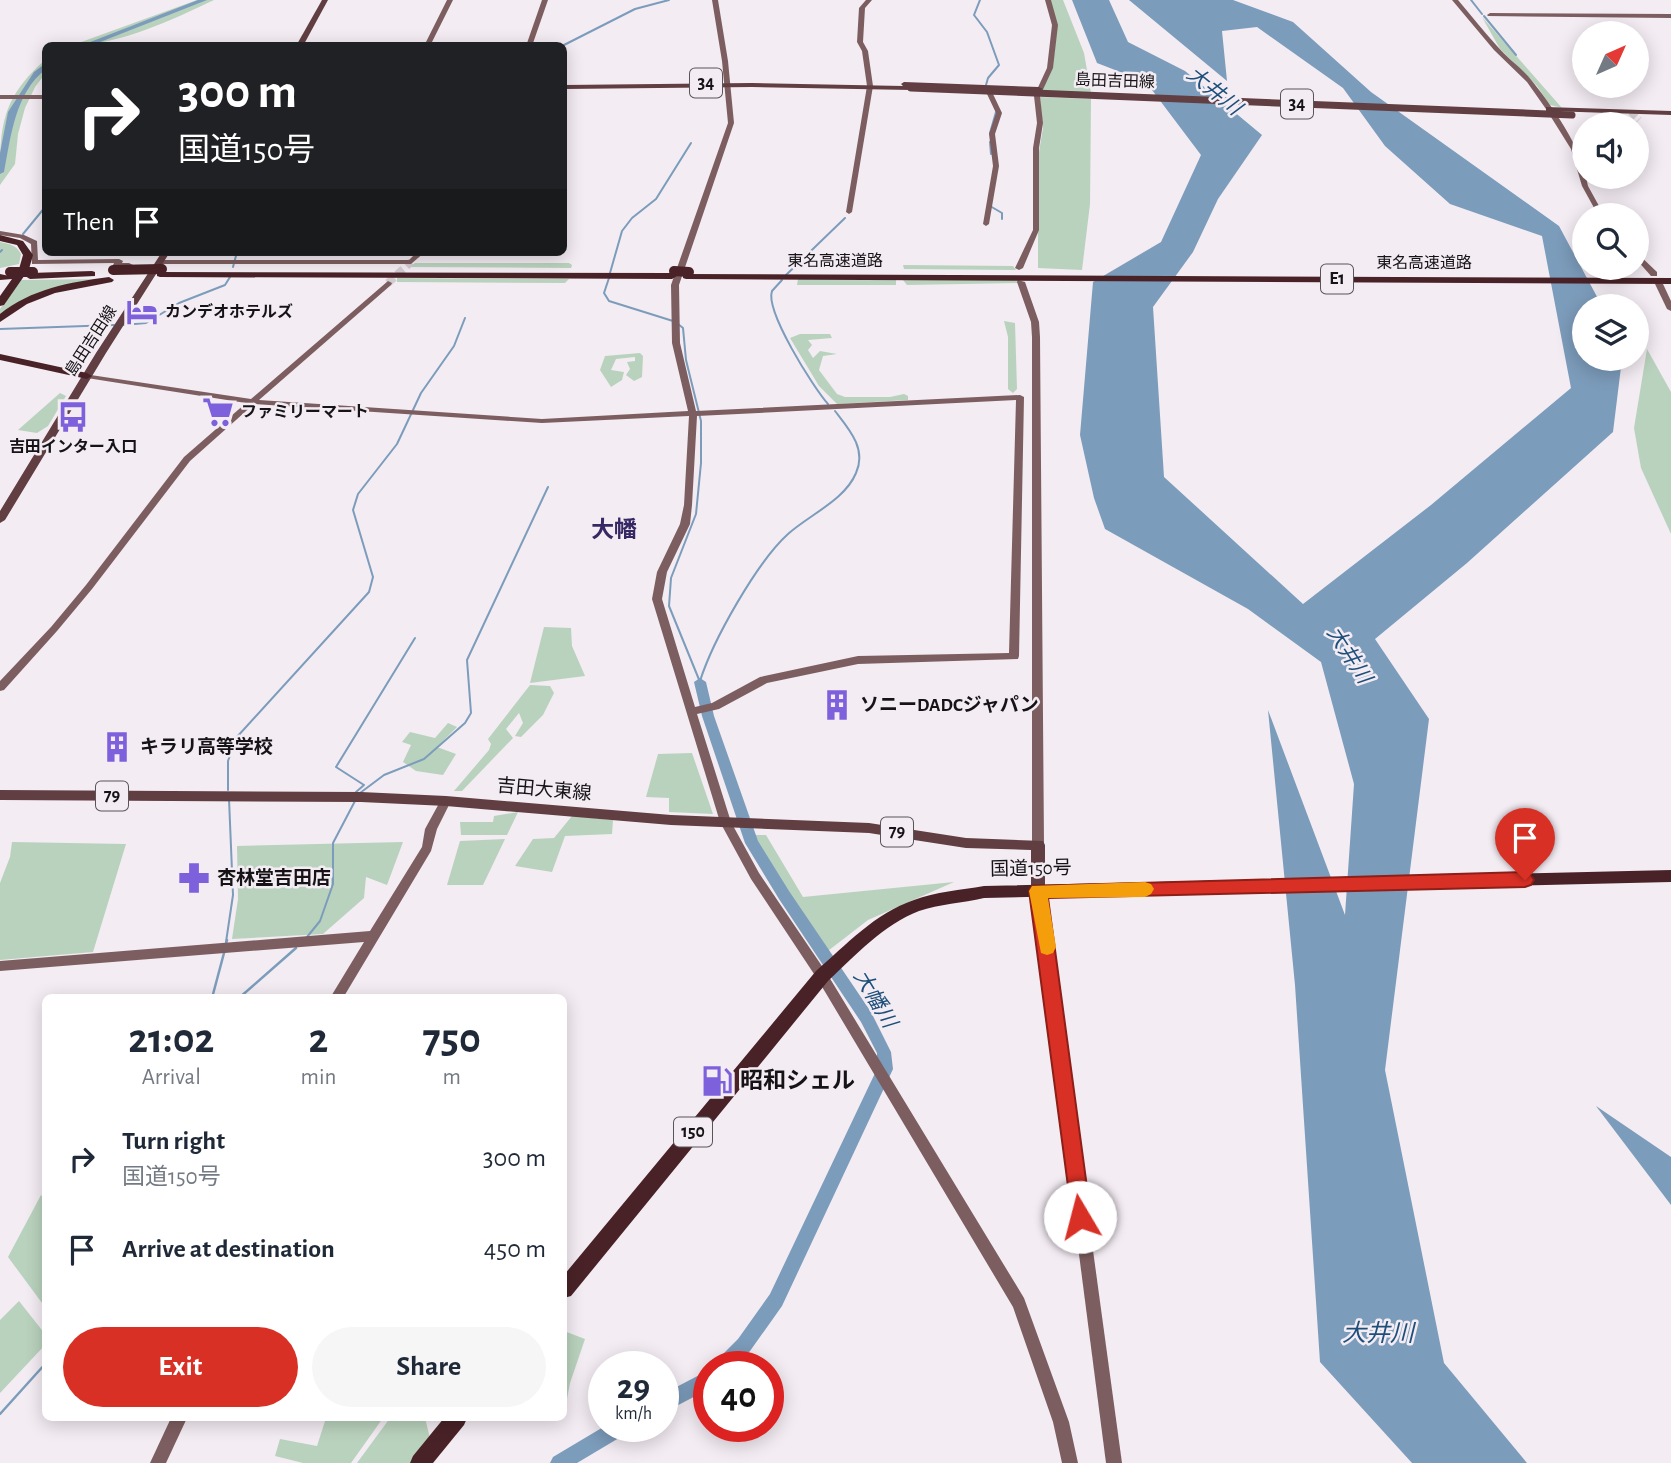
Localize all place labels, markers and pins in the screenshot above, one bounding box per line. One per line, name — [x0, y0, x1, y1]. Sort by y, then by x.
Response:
hotel icon: カンデオホテルズ — [125, 295, 159, 329]
place label: カンデオホテルズ — [165, 303, 293, 320]
supermarket icon: ファミリーマート — [201, 395, 235, 429]
bus stop icon: 吉田インター入口 — [56, 400, 90, 434]
place label: ファミリーマート — [241, 404, 369, 420]
place label: 吉田インター入口 — [9, 438, 137, 455]
building icon: ソニーDADCジャパン — [820, 688, 854, 722]
place label: ソニーDADCジャパン — [860, 695, 1039, 715]
building icon: キラリ高等学校 — [100, 730, 134, 764]
place label: キラリ高等学校 — [140, 736, 273, 757]
pin — [1495, 808, 1555, 880]
pharmacy icon: 杏林堂吉田店 — [177, 861, 211, 895]
place label: 杏林堂吉田店 — [217, 868, 331, 888]
fuel station icon: 昭和シェル — [700, 1064, 734, 1098]
place label: 昭和シェル — [740, 1068, 855, 1093]

